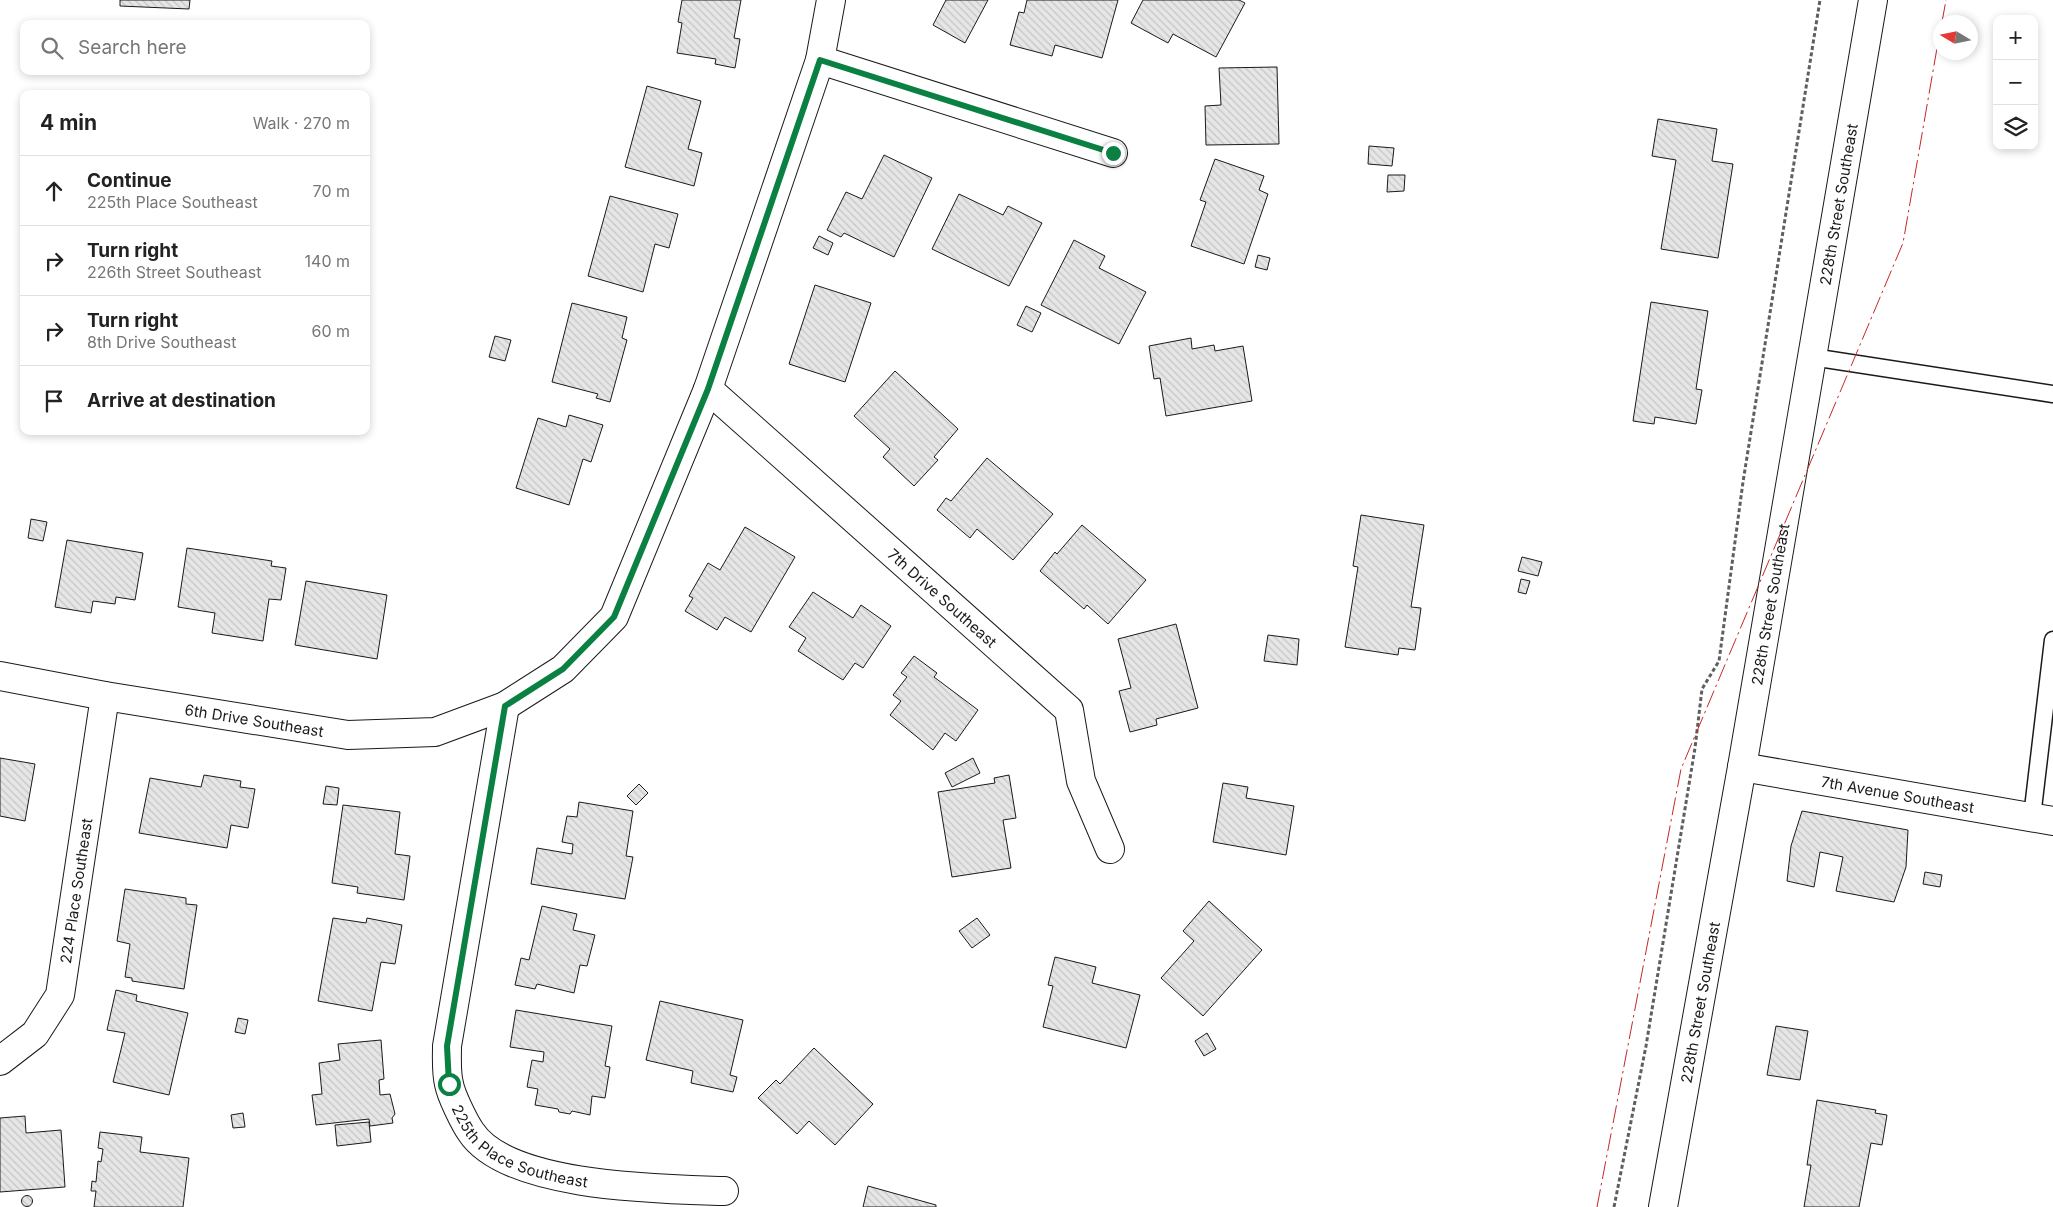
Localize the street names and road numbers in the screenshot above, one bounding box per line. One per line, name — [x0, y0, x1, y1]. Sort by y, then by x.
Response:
street label: 228th Street Southeast — [1815, 122, 1861, 286]
street label: 228th Street Southeast — [1747, 522, 1793, 687]
street label: 7th Drive Southeast — [884, 544, 1001, 651]
street label: 6th Drive Southeast — [183, 699, 325, 740]
street label: 7th Avenue Southeast — [1820, 771, 1976, 817]
street label: 224 Place Southeast — [55, 817, 96, 965]
street label: 228th Street Southeast — [1676, 920, 1724, 1085]
street label: 225th Place Southeast — [448, 1101, 589, 1191]

